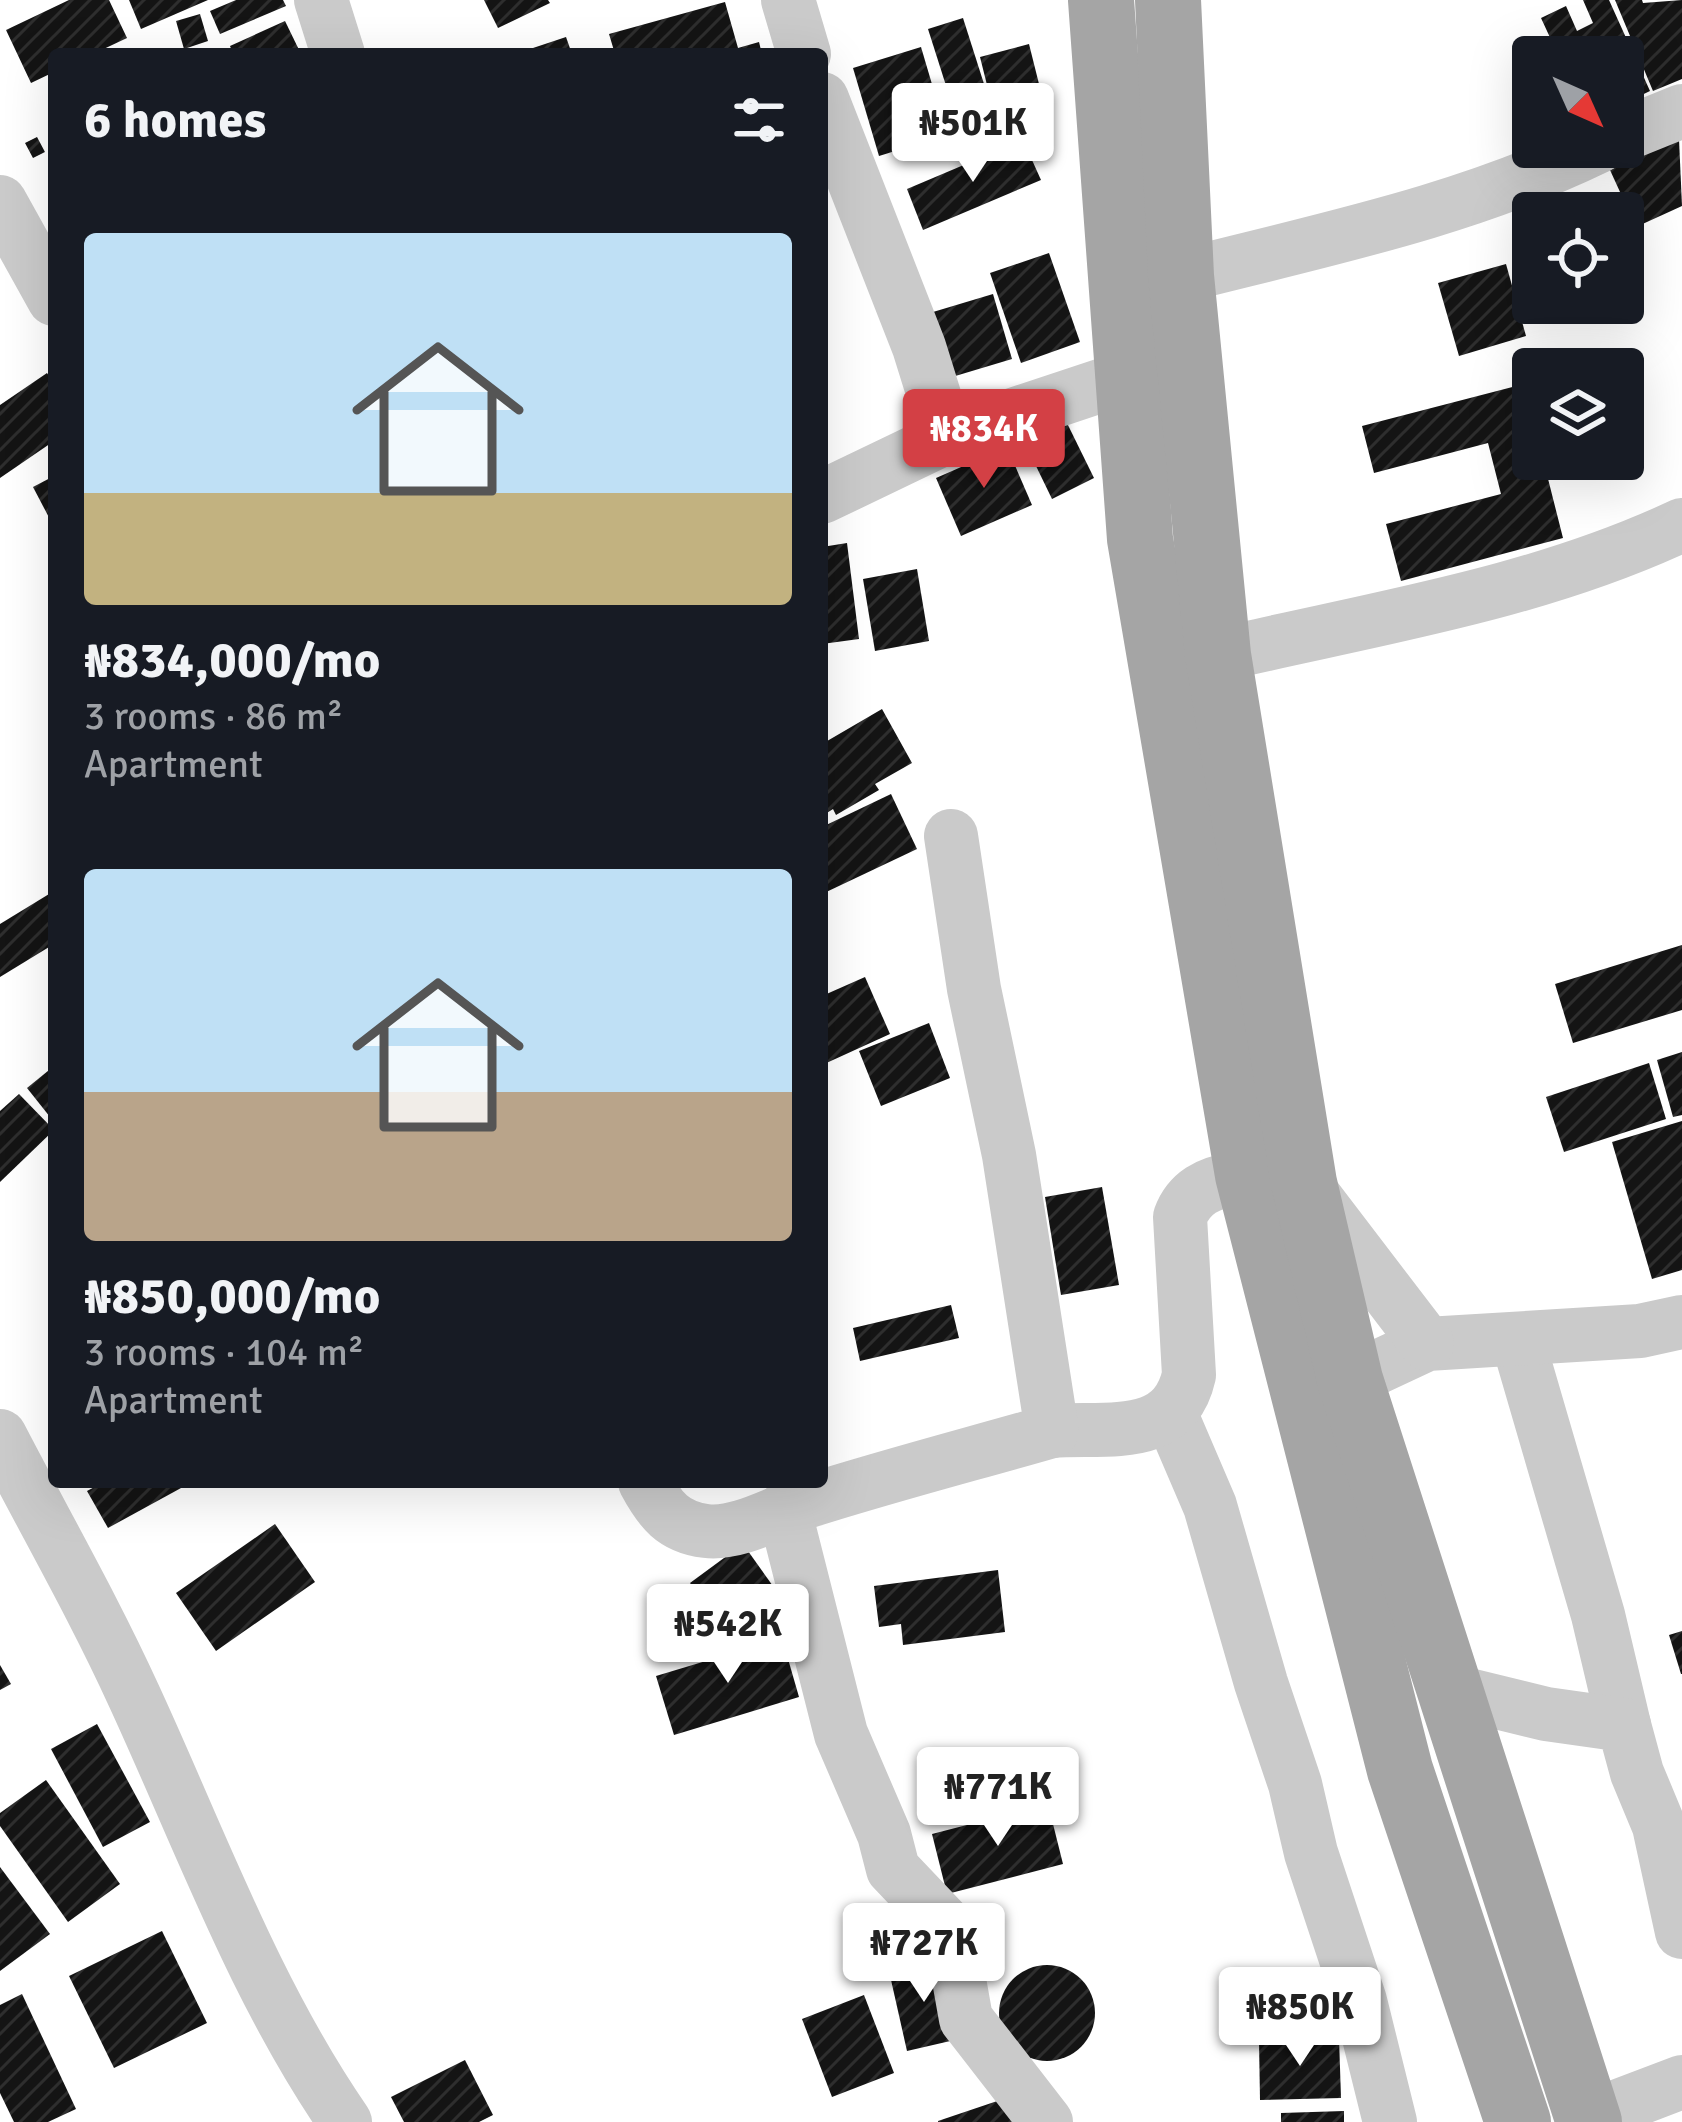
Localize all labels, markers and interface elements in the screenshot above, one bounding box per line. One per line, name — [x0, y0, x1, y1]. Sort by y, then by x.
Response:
north arrow — [1512, 36, 1644, 168]
map controls — [1512, 36, 1644, 480]
pin: ₦501K — [889, 83, 1057, 185]
icon: filters — [726, 87, 792, 153]
text: 6 homes — [84, 89, 266, 152]
text: ₦501K — [919, 98, 1027, 146]
button: locate — [1512, 192, 1644, 324]
icon: home — [330, 311, 546, 527]
button: layers — [1512, 348, 1644, 480]
pin: ₦834K — [900, 389, 1068, 491]
text: ₦834K — [930, 404, 1038, 452]
text: ₦834,000/mo — [84, 629, 380, 692]
text: 3 rooms · 86 m² — [84, 692, 343, 740]
text: Apartment — [84, 740, 263, 788]
icon: home — [330, 947, 546, 1163]
text: ₦850,000/mo — [84, 1265, 380, 1328]
text: 3 rooms · 104 m² — [84, 1328, 364, 1376]
text: Apartment — [84, 1376, 263, 1424]
pin: ₦542K — [644, 1584, 812, 1686]
text: ₦542K — [674, 1599, 782, 1647]
pin: ₦771K — [914, 1747, 1082, 1849]
text: ₦771K — [944, 1762, 1052, 1810]
pin: ₦727K — [840, 1903, 1008, 2005]
text: ₦727K — [870, 1918, 978, 1966]
pin: ₦850K — [1216, 1967, 1384, 2069]
text: ₦850K — [1246, 1982, 1354, 2030]

